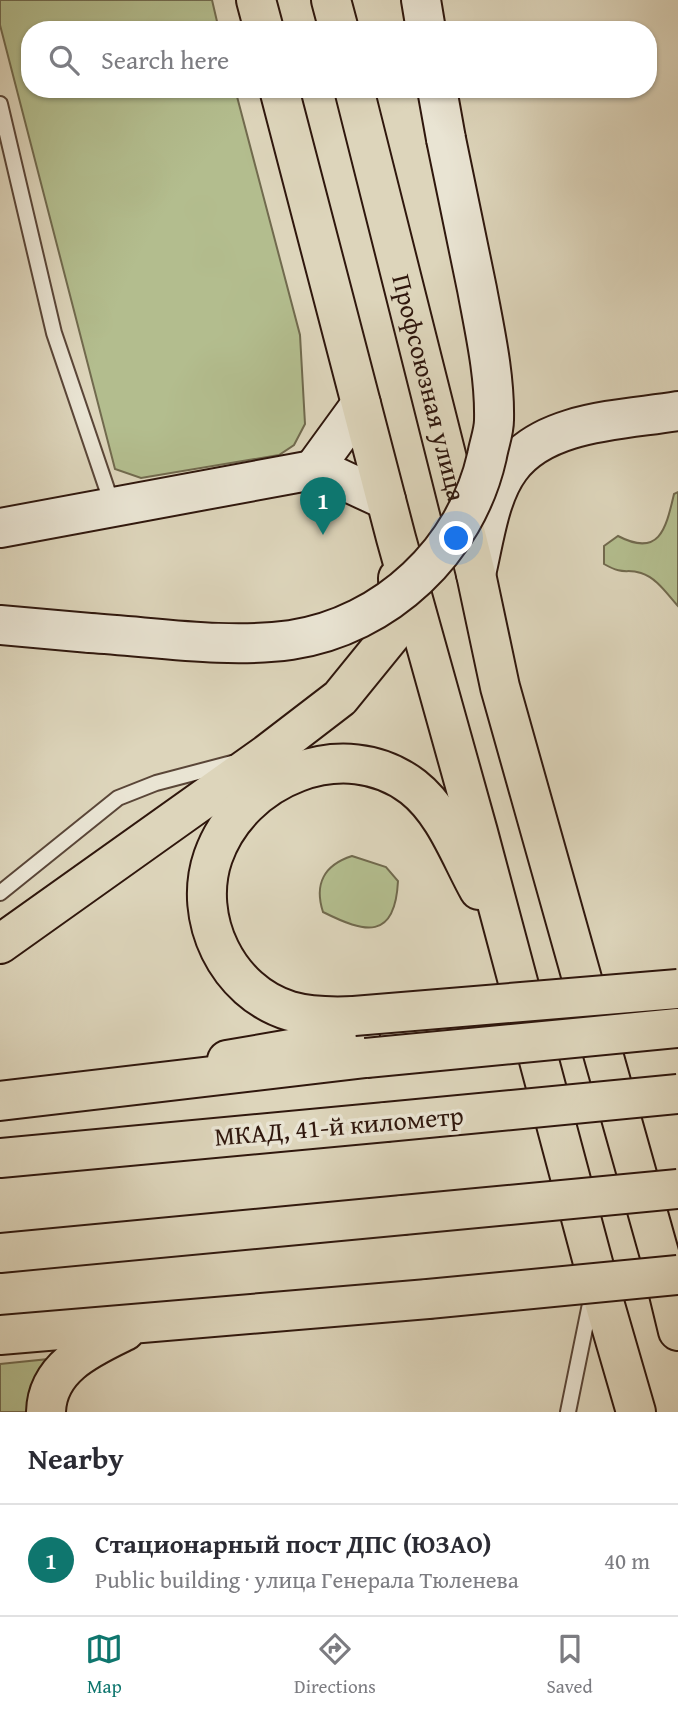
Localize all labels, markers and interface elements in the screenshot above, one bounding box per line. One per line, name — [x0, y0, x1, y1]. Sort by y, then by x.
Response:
search box — [21, 21, 657, 98]
text: Search here — [101, 40, 229, 79]
icon: search — [45, 41, 83, 79]
street label: Профсоюзная улица — [382, 270, 477, 506]
pin: 1 — [300, 477, 346, 535]
your location — [439, 521, 473, 555]
street label: МКАД, 41-й километр — [213, 1095, 465, 1156]
text: Nearby — [28, 1436, 124, 1480]
text: Стационарный пост ДПС (ЮЗАО) — [95, 1524, 492, 1563]
text: 1 — [45, 1544, 57, 1577]
text: 40 m — [604, 1544, 650, 1577]
text: Public building · улица Генерала Тюленева — [95, 1563, 519, 1596]
tab: Map — [85, 1630, 123, 1700]
tab: Directions — [294, 1630, 376, 1700]
tab: Saved — [547, 1630, 593, 1700]

